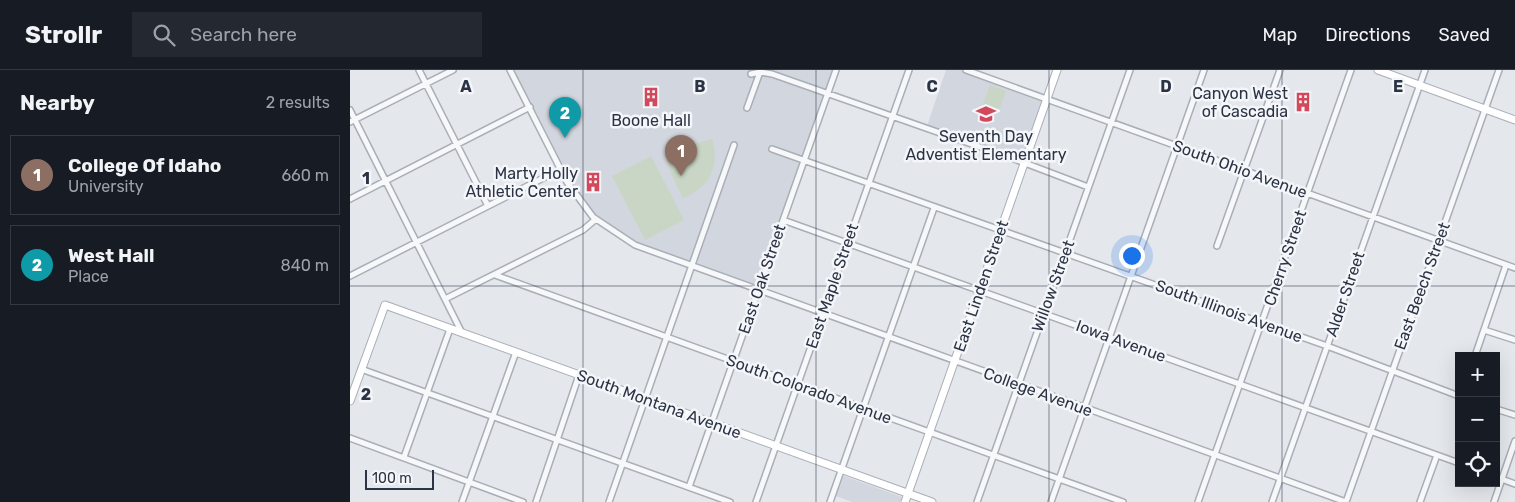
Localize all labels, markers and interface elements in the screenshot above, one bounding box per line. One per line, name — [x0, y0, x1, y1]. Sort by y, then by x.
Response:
search box — [132, 12, 482, 57]
text: Strollr — [25, 21, 102, 49]
icon: search — [150, 21, 178, 49]
text: Search here — [190, 23, 297, 46]
text: Map — [1262, 24, 1297, 46]
text: Directions — [1325, 24, 1411, 46]
text: Saved — [1439, 24, 1490, 46]
text: A — [460, 77, 472, 96]
text: B — [694, 77, 706, 96]
text: C — [926, 77, 938, 96]
text: D — [1160, 77, 1172, 96]
text: E — [1393, 77, 1403, 96]
place label: Canyon West of Cascadia — [1192, 84, 1288, 121]
building icon: Boone Hall — [640, 86, 662, 108]
text: Nearby — [20, 90, 95, 115]
building icon: Canyon West of Cascadia — [1292, 91, 1314, 113]
text: 2 results — [266, 93, 330, 112]
pin: 2 — [549, 97, 581, 138]
school or university icon: Seventh Day Adventist Elementary — [975, 103, 997, 125]
place label: Boone Hall — [611, 111, 691, 130]
place label: Seventh Day Adventist Elementary — [905, 127, 1067, 164]
pin: 1 — [665, 135, 697, 176]
street label: South Ohio Avenue — [1170, 136, 1310, 202]
text: College Of Idaho — [68, 154, 221, 177]
place label: Marty Holly Athletic Center — [466, 164, 578, 201]
text: 1 — [33, 166, 41, 185]
text: 660 m — [281, 166, 329, 185]
text: 1 — [362, 169, 370, 188]
building icon: Marty Holly Athletic Center — [582, 171, 604, 193]
text: University — [68, 177, 144, 196]
street label: Cherry Street — [1260, 208, 1310, 308]
street label: East Linden Street — [950, 218, 1012, 354]
street label: East Beech Street — [1390, 220, 1454, 352]
street label: East Maple Street — [802, 221, 862, 351]
street label: East Oak Street — [734, 222, 790, 336]
street label: Willow Street — [1028, 238, 1078, 334]
your location — [1119, 243, 1145, 269]
text: West Hall — [68, 244, 154, 267]
street label: Alder Street — [1322, 249, 1368, 339]
text: 2 — [32, 256, 42, 275]
text: 840 m — [281, 256, 329, 275]
text: Place — [68, 267, 109, 286]
street label: South Illinois Avenue — [1153, 276, 1305, 346]
street label: Iowa Avenue — [1073, 316, 1169, 366]
street label: South Colorado Avenue — [724, 350, 894, 428]
map controls — [1455, 352, 1500, 487]
button: + — [1455, 352, 1500, 397]
street label: College Avenue — [981, 363, 1095, 421]
street label: South Montana Avenue — [574, 365, 744, 443]
text: 2 — [361, 385, 371, 404]
button: − — [1455, 397, 1500, 442]
button: locate — [1455, 442, 1500, 487]
scale bar — [365, 467, 434, 490]
text: 100 m — [372, 470, 412, 487]

